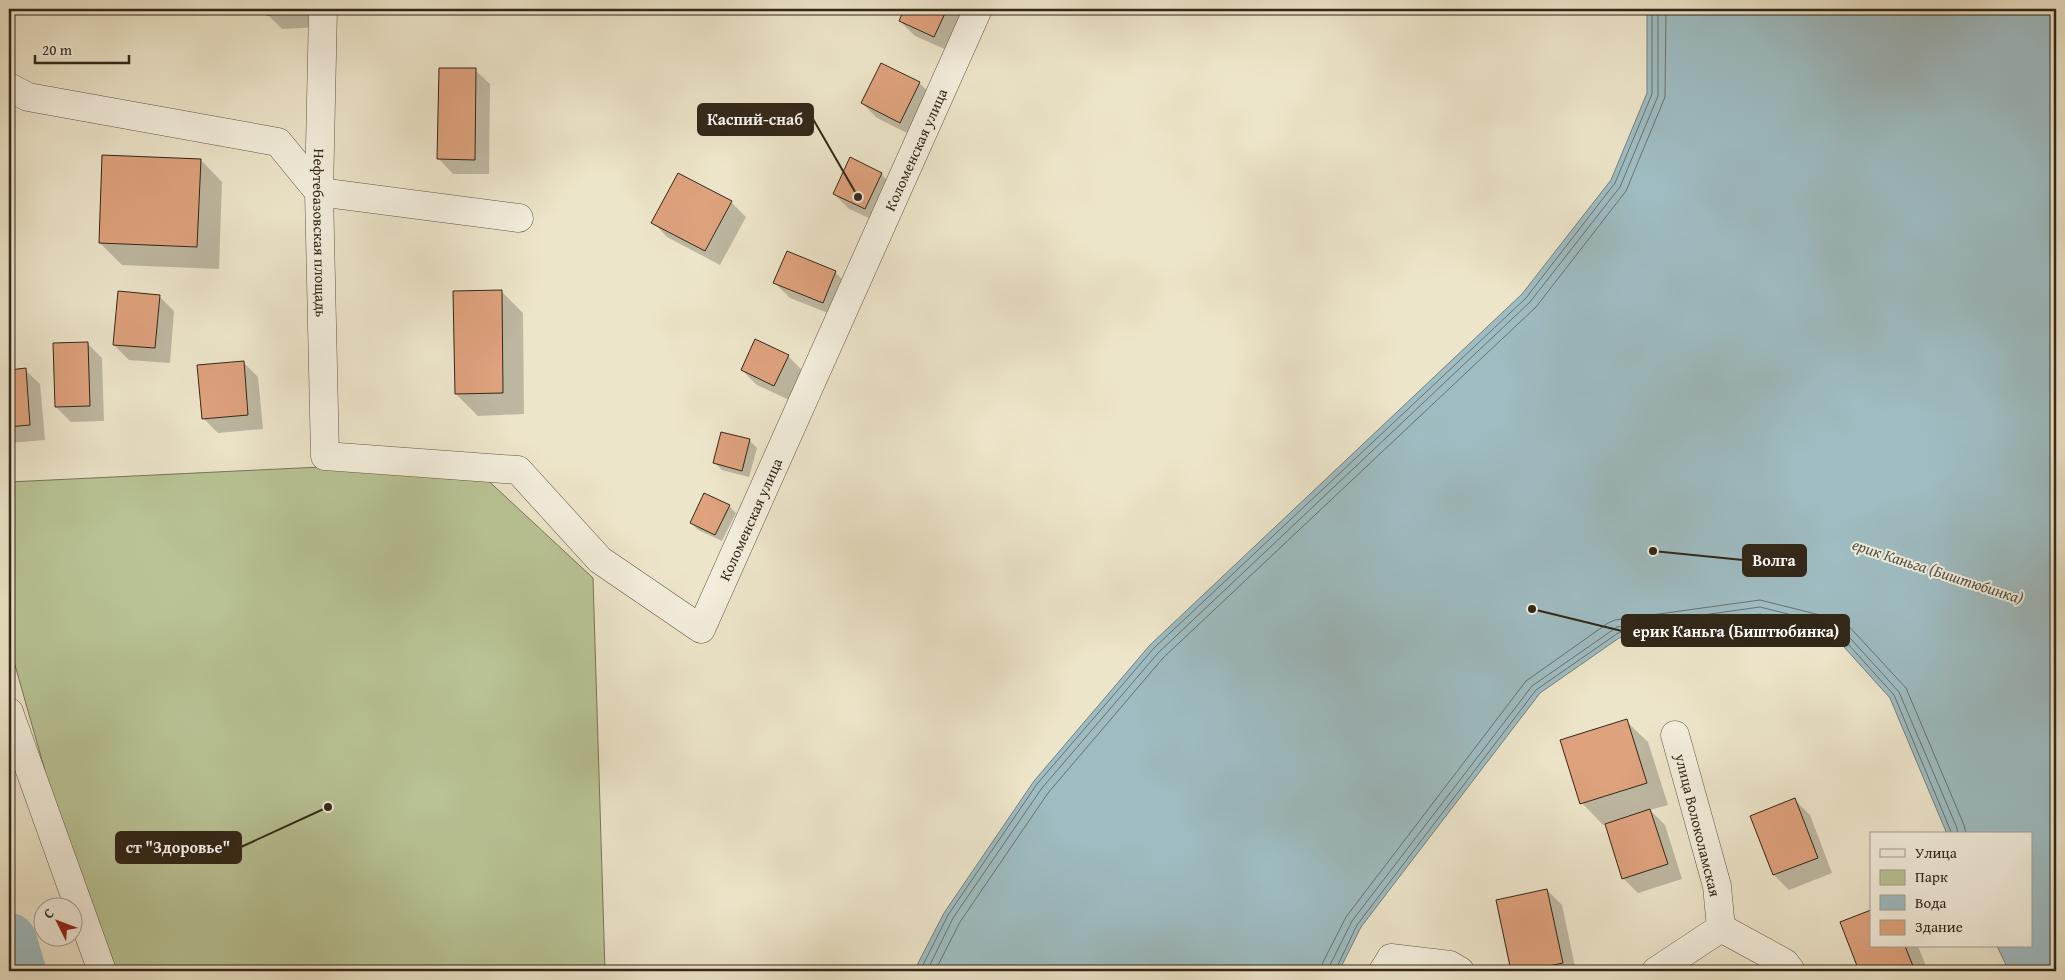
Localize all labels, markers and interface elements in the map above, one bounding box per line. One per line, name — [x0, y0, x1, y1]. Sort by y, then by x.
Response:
scale bar — [35, 32, 129, 64]
text: 20 m — [42, 39, 73, 60]
street label: Коломенская улица — [879, 84, 952, 214]
callout: Каспий-снаб — [698, 104, 813, 135]
text: Каспий-снаб — [707, 107, 803, 131]
street label: Нефтебазовская площадь — [308, 148, 332, 318]
street label: Коломенская улица — [713, 454, 787, 584]
water label: ерик Каньга (Биштюбинка) — [1849, 532, 2027, 610]
callout: Волга — [1743, 545, 1806, 576]
text: Волга — [1752, 548, 1796, 572]
callout: ерик Каньга (Биштюбинка) — [1622, 615, 1849, 646]
text: ерик Каньга (Биштюбинка) — [1633, 619, 1839, 643]
street label: улица Волоколамская — [1670, 750, 1726, 899]
callout: ст "Здоровье" — [116, 832, 241, 863]
legend — [1870, 832, 2032, 948]
text: ст "Здоровье" — [126, 835, 230, 859]
text: Улица — [1915, 842, 1958, 863]
text: Парк — [1915, 866, 1948, 887]
text: Вода — [1915, 892, 1947, 913]
north arrow — [32, 898, 82, 948]
text: С — [38, 904, 58, 923]
text: Здание — [1915, 916, 1963, 937]

